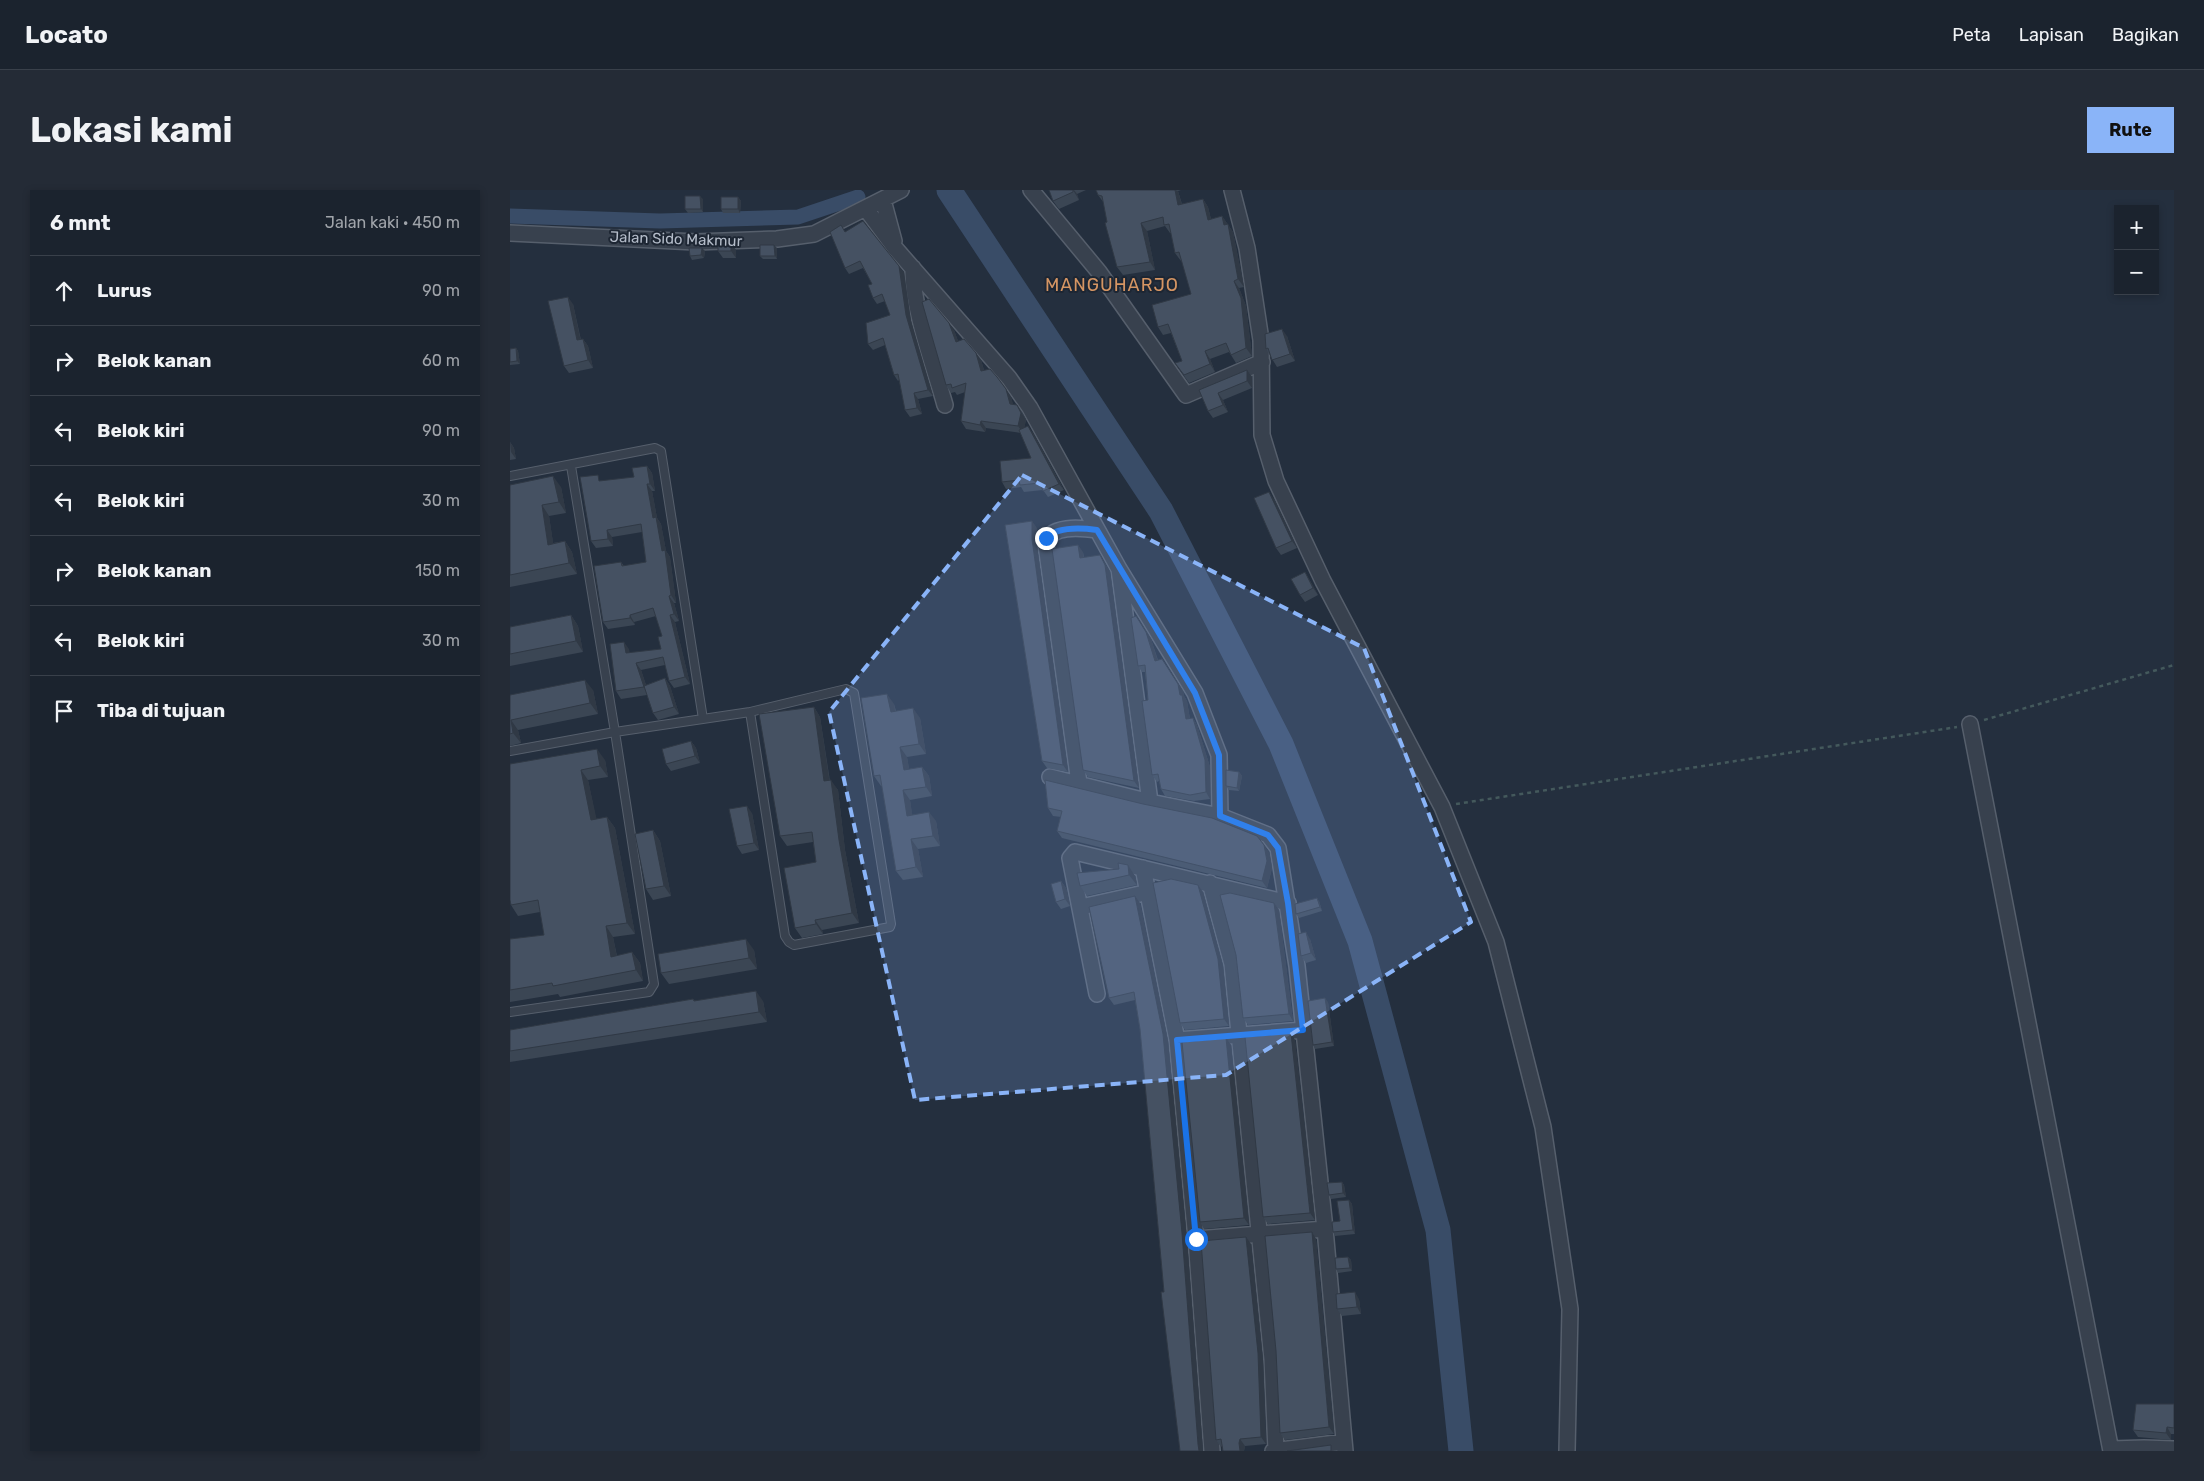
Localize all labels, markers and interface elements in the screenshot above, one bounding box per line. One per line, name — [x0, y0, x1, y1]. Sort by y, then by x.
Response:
text: Locato — [25, 21, 108, 49]
text: Peta — [1952, 24, 1991, 46]
text: Lapisan — [2019, 24, 2084, 46]
text: Bagikan — [2112, 24, 2179, 46]
button: Rute — [2087, 107, 2174, 153]
text: Lokasi kami — [30, 109, 233, 151]
map controls — [2114, 205, 2159, 295]
button: + — [2114, 205, 2159, 250]
text: 6 mnt — [50, 210, 111, 235]
text: Jalan kaki · 450 m — [325, 213, 460, 232]
street label: Jalan Sido Makmur — [609, 228, 743, 250]
button: − — [2114, 250, 2159, 295]
district label: MANGUHARJO — [1045, 274, 1179, 296]
icon: ahead — [50, 277, 78, 305]
text: Lurus — [97, 279, 152, 302]
text: 90 m — [422, 281, 460, 300]
icon: right — [50, 347, 78, 375]
text: Belok kanan — [97, 349, 212, 372]
text: 60 m — [422, 351, 460, 370]
icon: left — [50, 417, 78, 445]
text: Belok kiri — [97, 419, 184, 442]
text: 90 m — [422, 421, 460, 440]
icon: left — [50, 487, 78, 515]
text: Belok kiri — [97, 489, 184, 512]
text: 30 m — [422, 491, 460, 510]
route end — [1035, 527, 1058, 550]
icon: right — [50, 557, 78, 585]
text: Belok kanan — [97, 559, 212, 582]
text: 150 m — [415, 561, 460, 580]
icon: left — [50, 627, 78, 655]
text: Belok kiri — [97, 629, 184, 652]
text: 30 m — [422, 631, 460, 650]
icon: arrive — [50, 697, 78, 725]
text: Tiba di tujuan — [97, 699, 225, 722]
route start — [1185, 1228, 1208, 1251]

